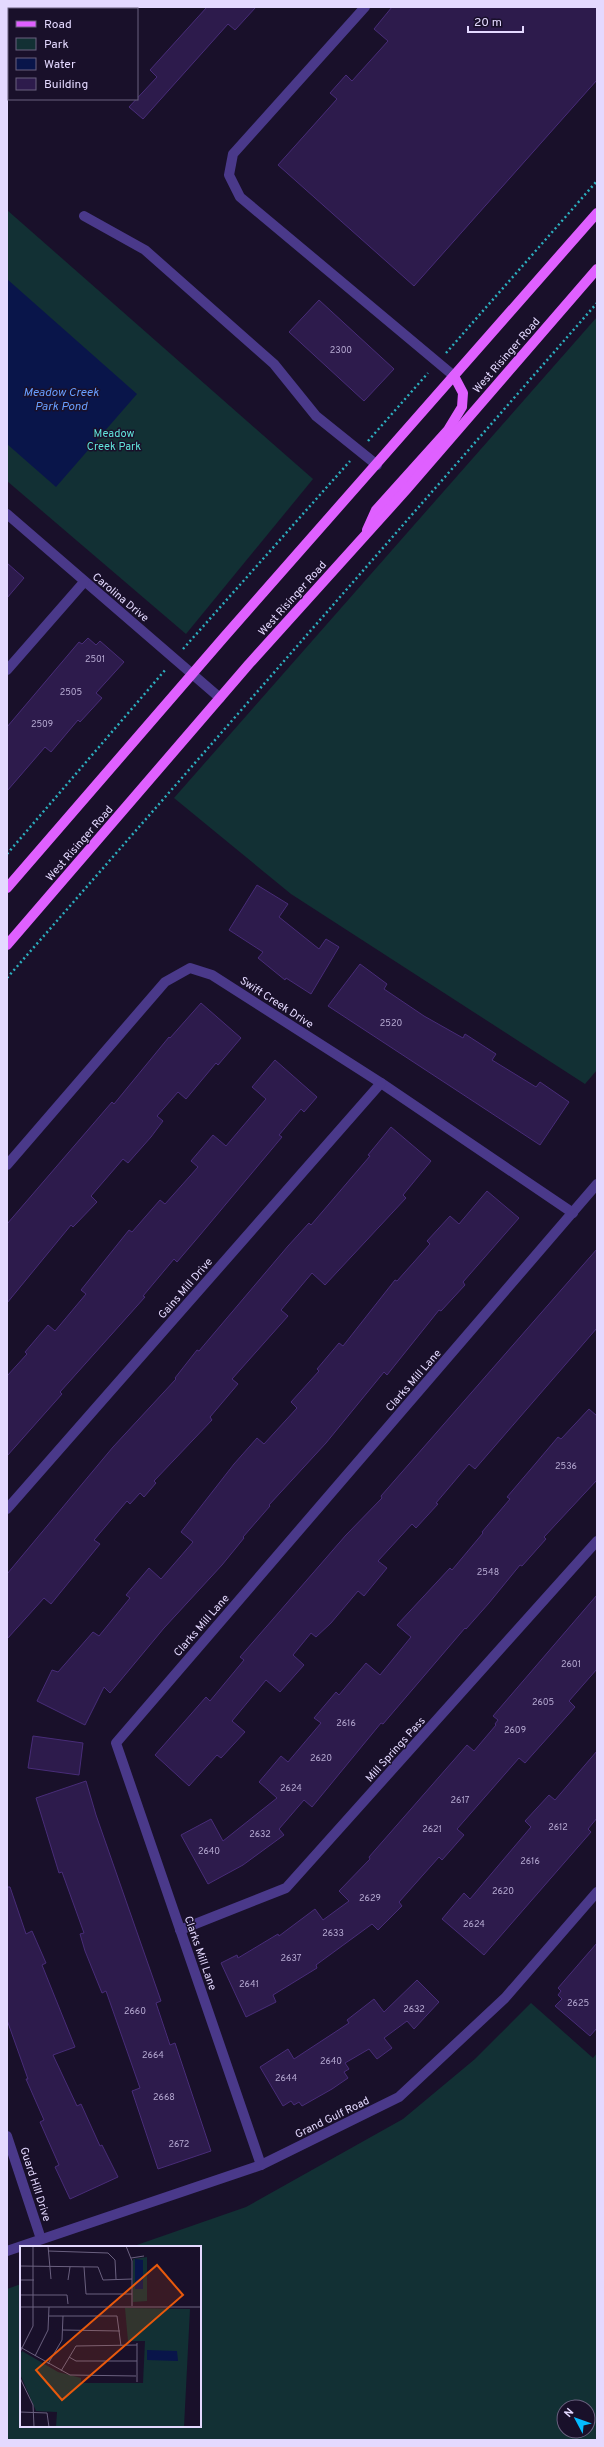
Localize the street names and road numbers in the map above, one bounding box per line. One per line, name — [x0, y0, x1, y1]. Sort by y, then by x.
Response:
street label: West Risinger Road — [470, 315, 543, 396]
street label: West Risinger Road — [256, 558, 330, 639]
street label: Carolina Drive — [89, 570, 152, 626]
street label: West Risinger Road — [43, 803, 116, 884]
street label: Swift Creek Drive — [237, 974, 316, 1032]
street label: Gains Mill Drive — [155, 1255, 216, 1322]
street label: Clarks Mill Lane — [383, 1347, 445, 1415]
street label: Clarks Mill Lane — [171, 1592, 233, 1660]
street label: Mill Springs Pass — [363, 1714, 429, 1785]
street label: Clarks Mill Lane — [181, 1914, 219, 1992]
street label: Grand Gulf Road — [293, 2094, 372, 2142]
street label: Guard Hill Drive — [16, 2145, 54, 2223]

